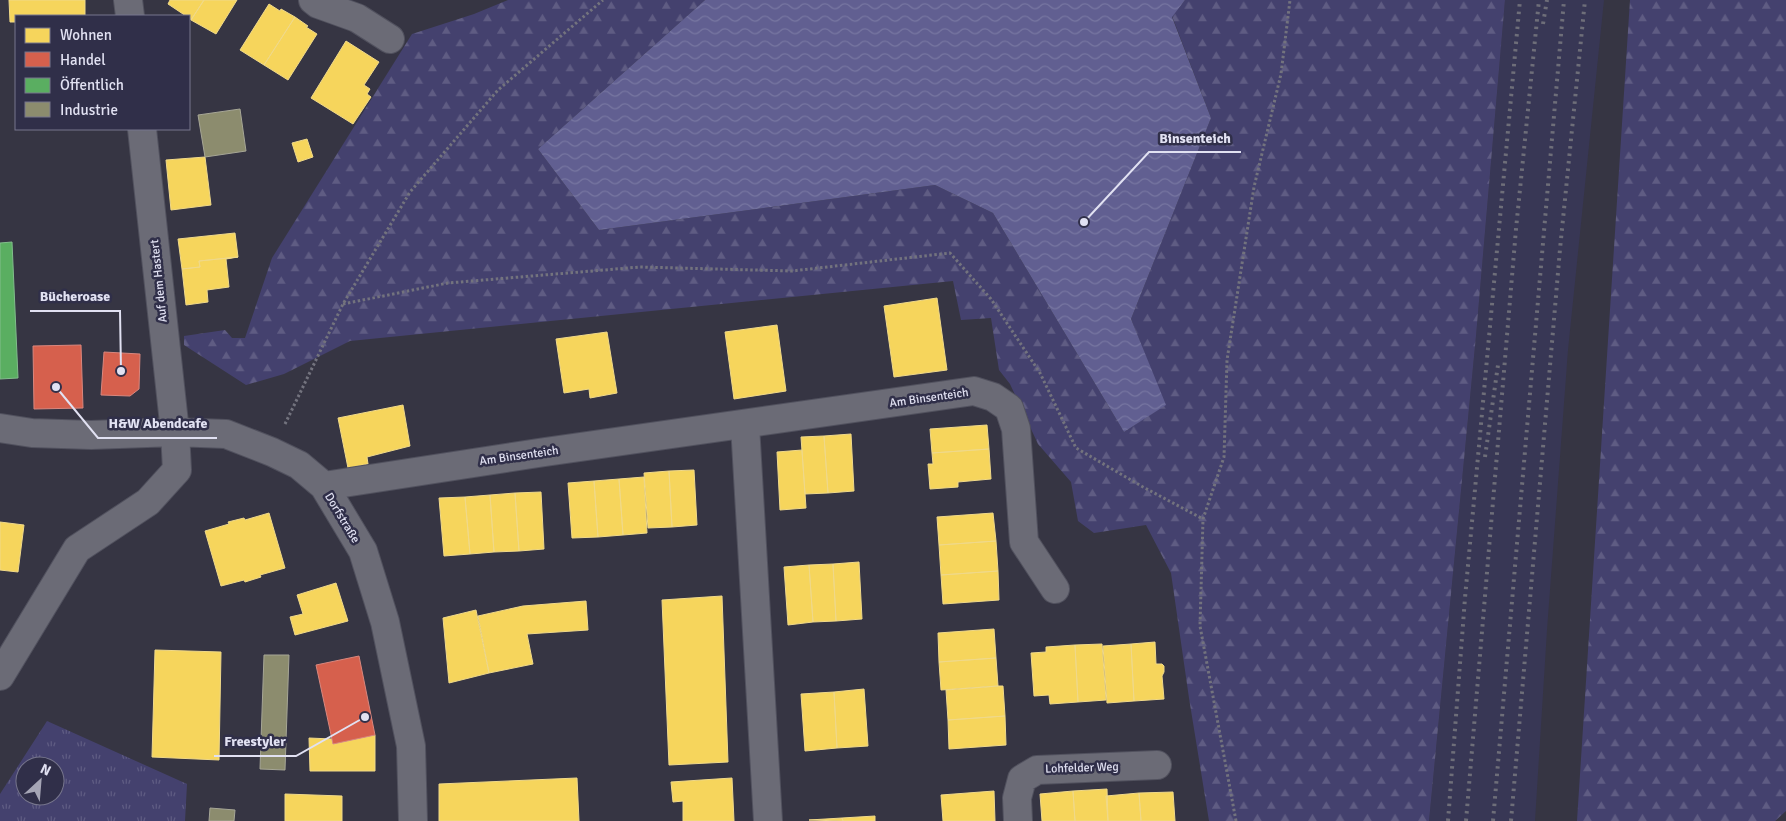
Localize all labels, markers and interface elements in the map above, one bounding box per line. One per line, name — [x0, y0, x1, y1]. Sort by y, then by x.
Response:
legend — [15, 15, 190, 130]
text: Wohnen — [60, 26, 112, 44]
text: Handel — [60, 51, 106, 69]
text: Öffentlich — [60, 76, 124, 94]
text: Industrie — [60, 101, 118, 119]
callout: Binsenteich — [1149, 123, 1241, 152]
text: Binsenteich — [1159, 130, 1231, 147]
street label: Auf dem Hastert — [147, 239, 171, 323]
callout: Bücheroase — [30, 282, 120, 311]
text: Bücheroase — [40, 288, 110, 305]
street label: Am Binsenteich — [888, 385, 970, 411]
callout: H&W Abendcafe — [98, 409, 217, 438]
text: H&W Abendcafe — [109, 415, 207, 432]
street label: Am Binsenteich — [478, 443, 560, 469]
street label: Dorfstraße — [321, 490, 363, 546]
callout: Freestyler — [214, 727, 296, 756]
text: Freestyler — [224, 733, 286, 750]
north arrow — [15, 756, 65, 806]
street label: Lohfelder Weg — [1045, 759, 1119, 777]
text: N — [37, 760, 54, 780]

